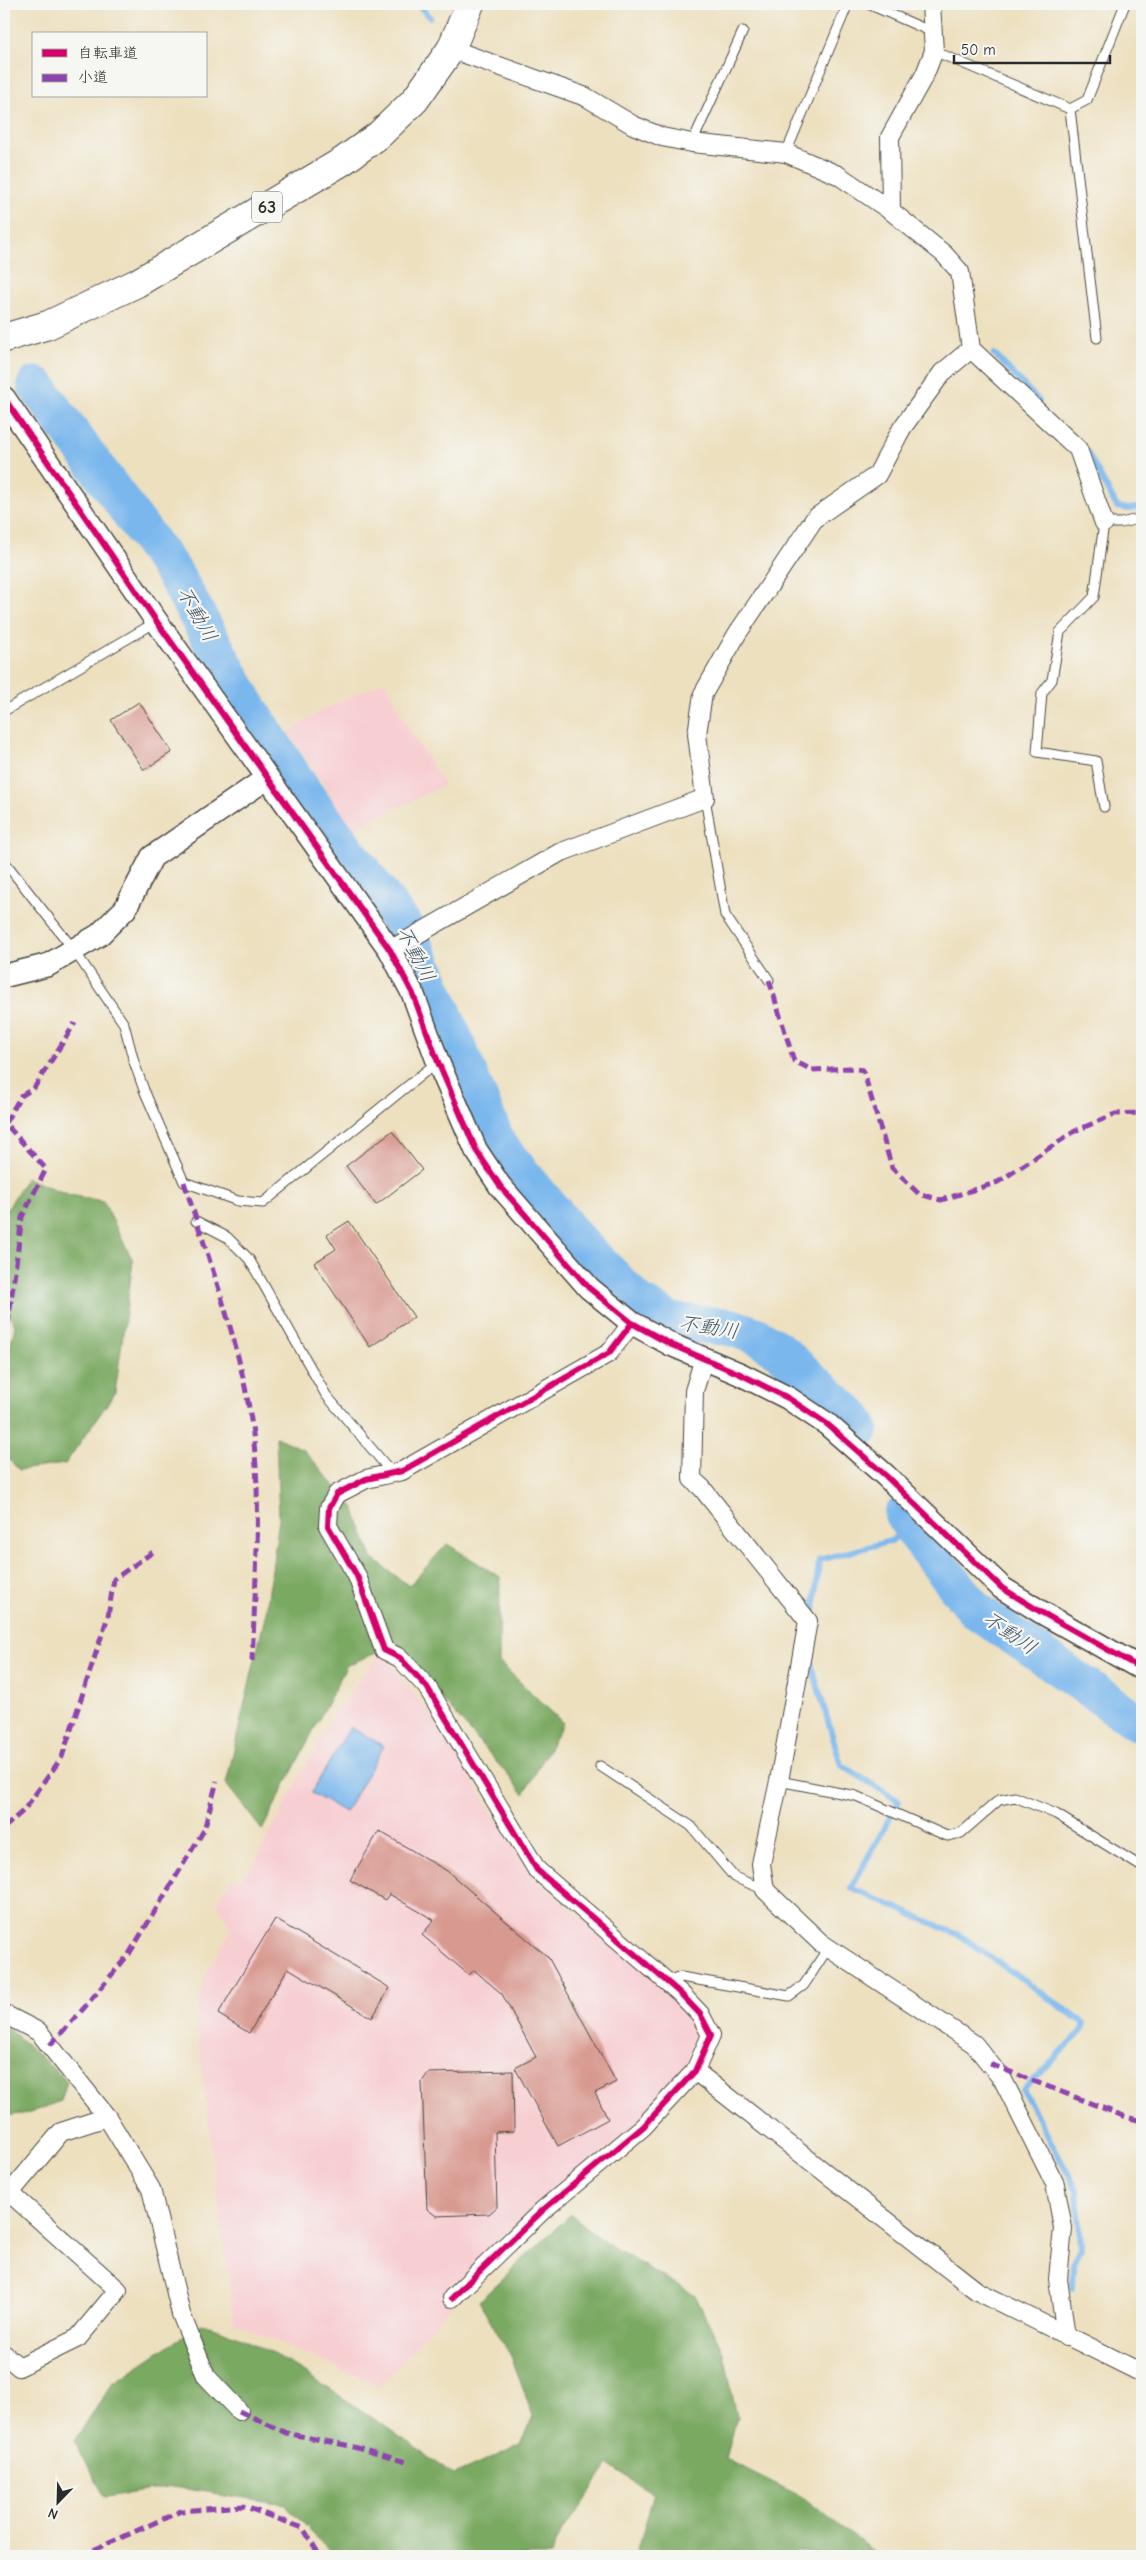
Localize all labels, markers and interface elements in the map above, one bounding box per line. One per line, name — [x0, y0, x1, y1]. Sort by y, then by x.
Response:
legend — [32, 32, 208, 98]
scale bar — [954, 32, 1110, 64]
text: 50 m — [961, 41, 996, 59]
text: 自転車道 — [78, 44, 138, 62]
text: 小道 — [78, 68, 108, 86]
road number: 63 — [252, 192, 282, 222]
water label: 不動川 — [172, 582, 222, 646]
water label: 不動川 — [392, 922, 440, 986]
water label: 不動川 — [678, 1311, 740, 1343]
water label: 不動川 — [979, 1606, 1041, 1660]
north arrow — [32, 2478, 82, 2528]
text: N — [46, 2504, 61, 2523]

